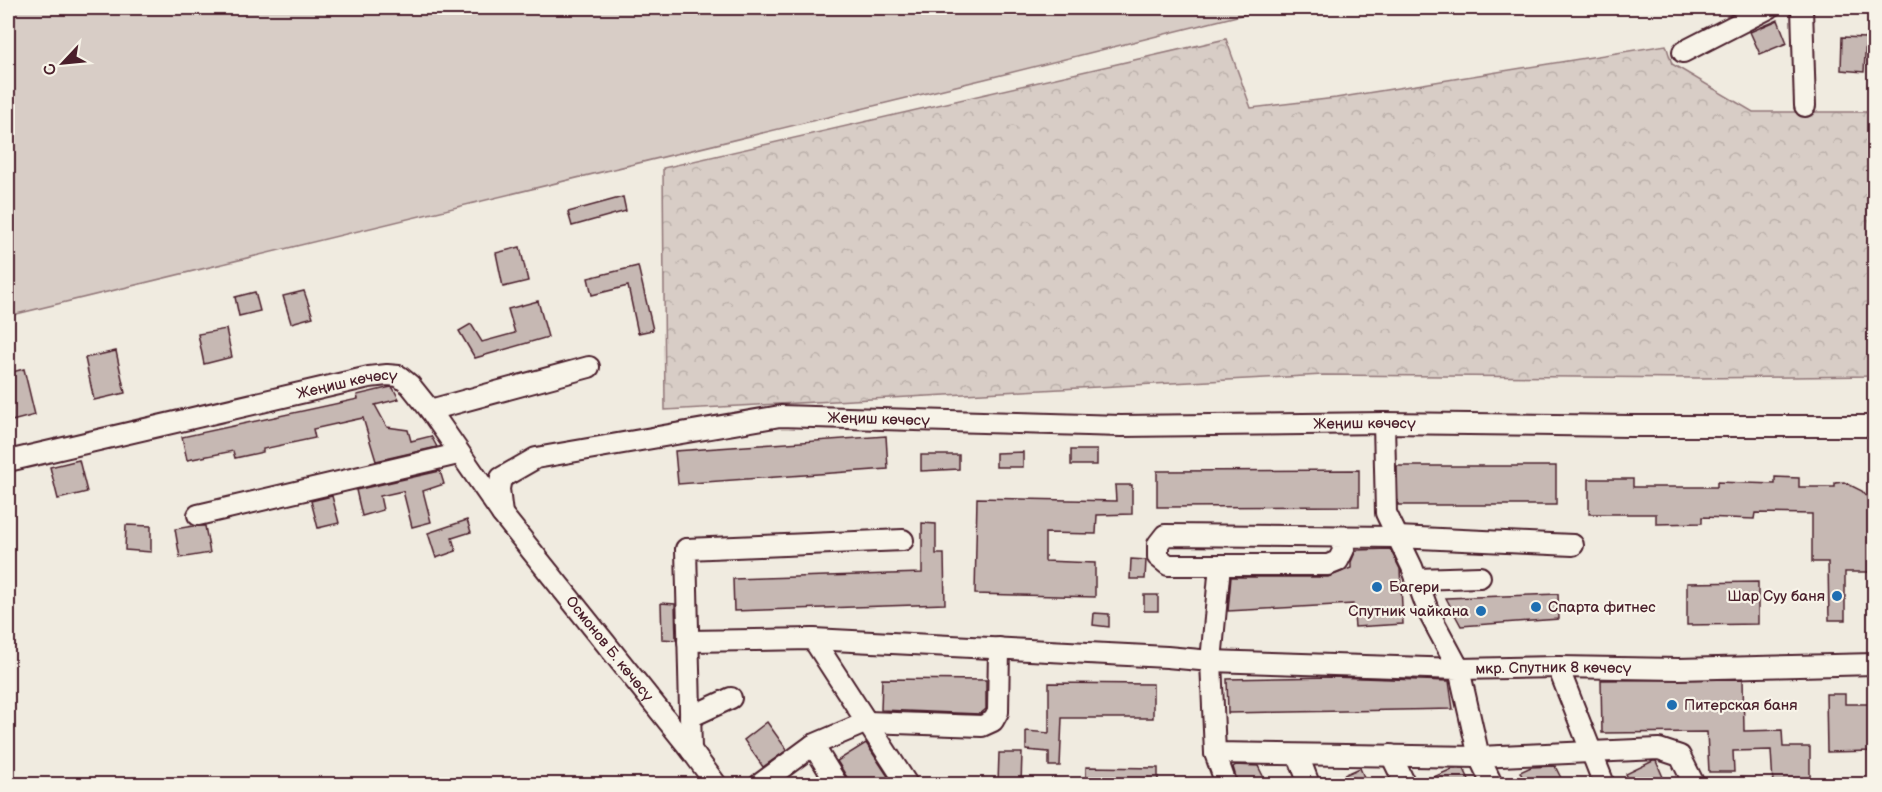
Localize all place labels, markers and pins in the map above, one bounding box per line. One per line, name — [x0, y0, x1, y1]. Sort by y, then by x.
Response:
place label: Багери — [1389, 578, 1439, 597]
marker: Багери — [1370, 580, 1384, 594]
place label: Шар Суу баня — [1727, 587, 1825, 606]
marker: Шар Суу баня — [1830, 589, 1844, 603]
place label: Спарта фитнес — [1548, 598, 1656, 617]
marker: Спарта фитнес — [1529, 600, 1543, 614]
place label: Спутник чайкана — [1348, 602, 1469, 621]
marker: Спутник чайкана — [1474, 604, 1488, 618]
place label: Питерская баня — [1684, 696, 1798, 715]
marker: Питерская баня — [1665, 698, 1679, 712]

